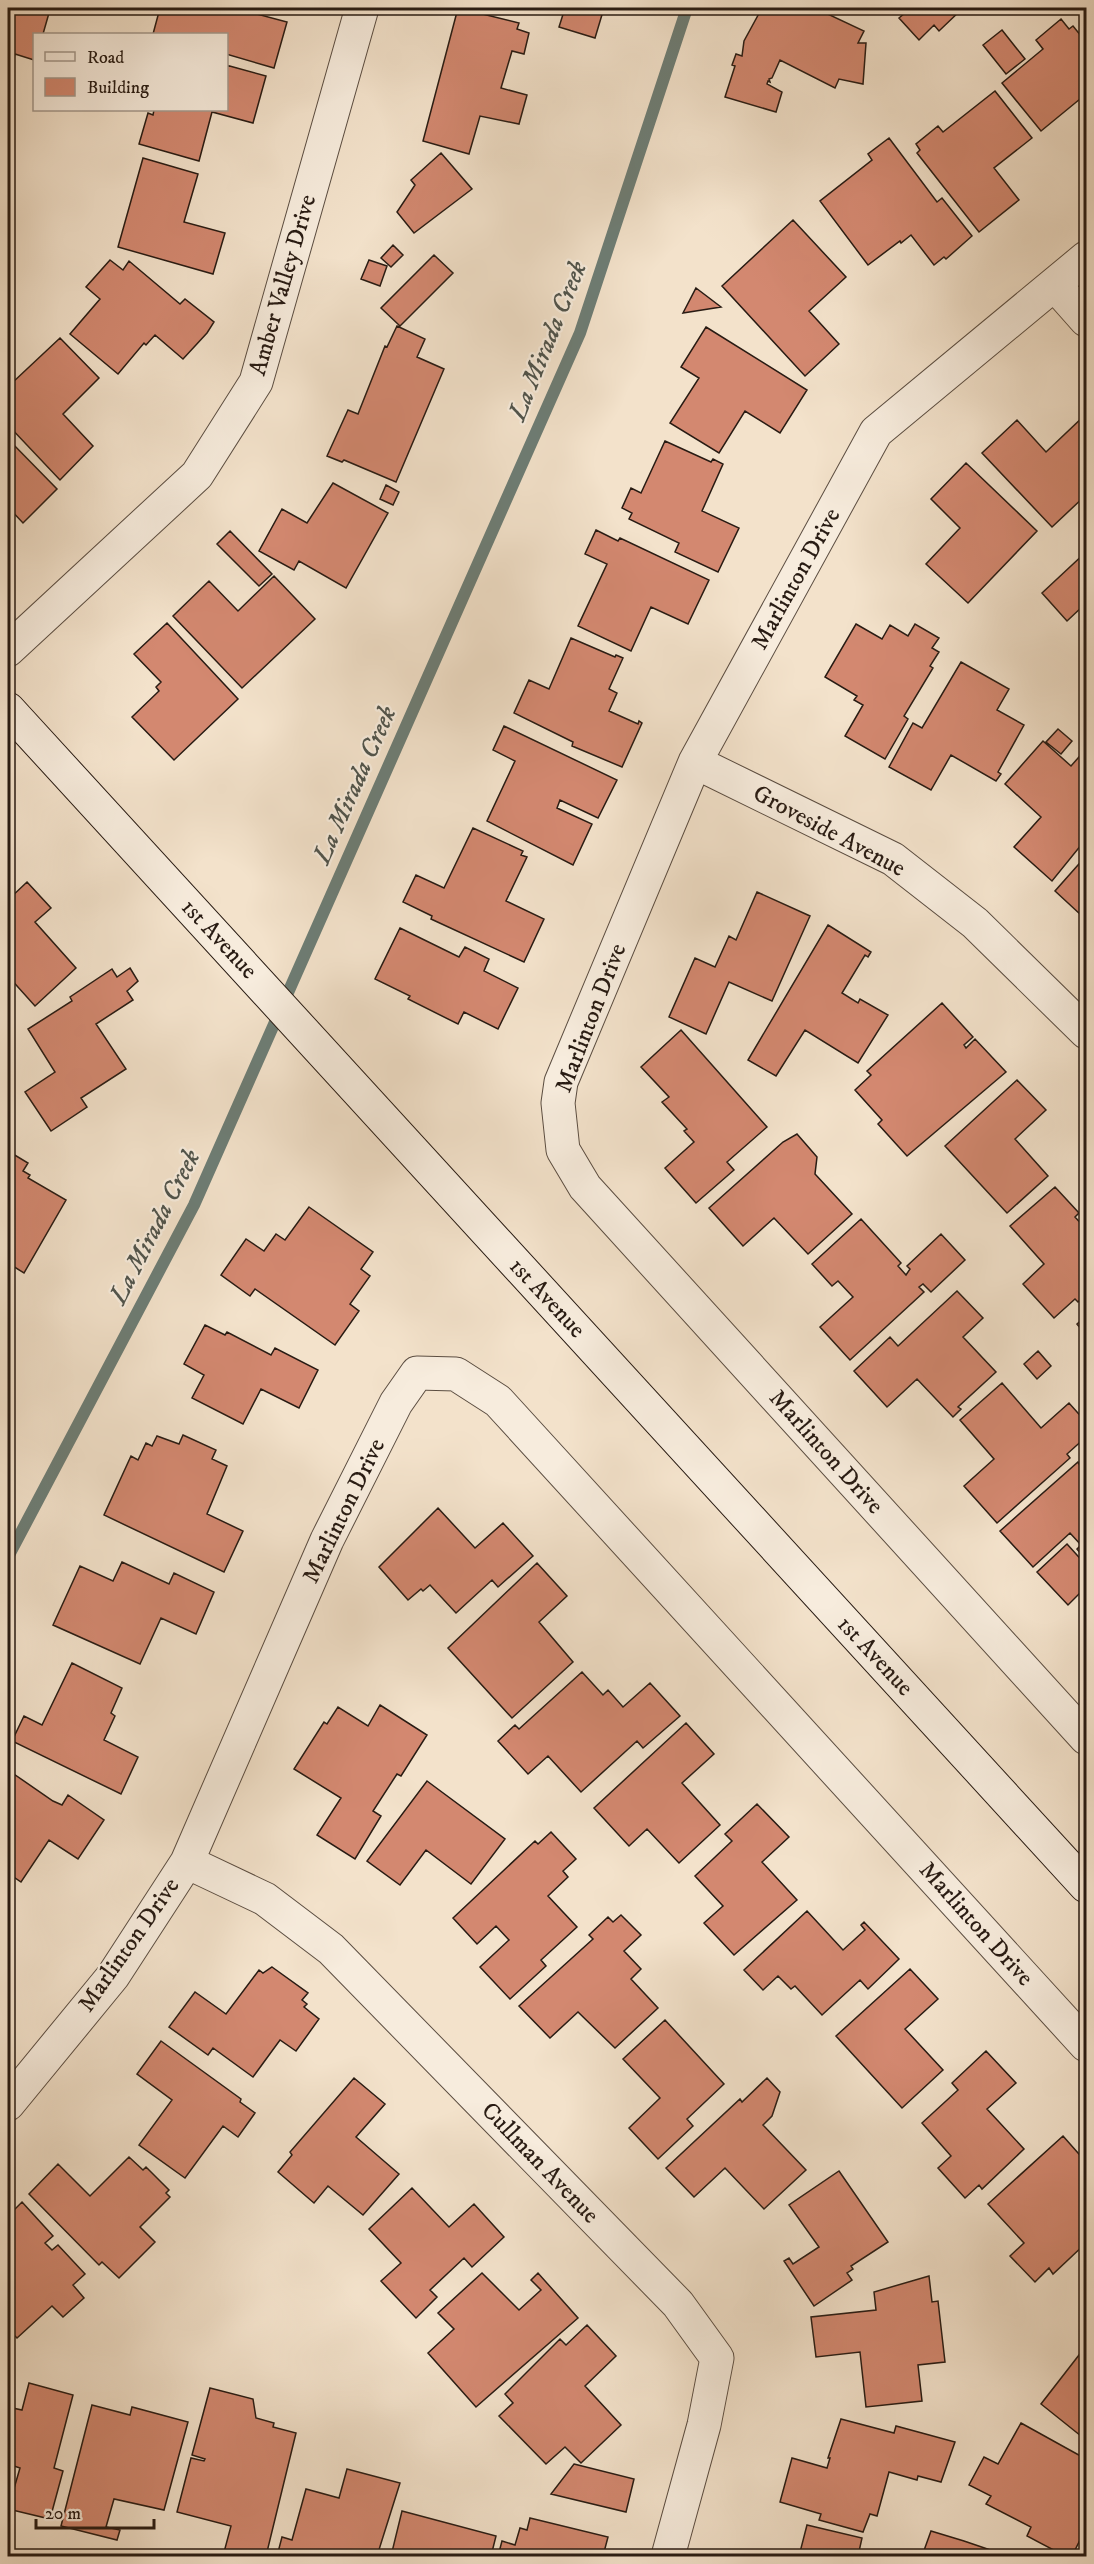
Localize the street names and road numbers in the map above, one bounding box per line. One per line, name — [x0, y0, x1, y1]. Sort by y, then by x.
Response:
street label: Amber Valley Drive — [243, 191, 323, 379]
street label: Marlinton Drive — [745, 503, 847, 655]
street label: Groveside Avenue — [748, 778, 910, 884]
street label: 1st Avenue — [174, 893, 264, 985]
street label: Marlinton Drive — [549, 939, 633, 1097]
street label: 1st Avenue — [502, 1252, 592, 1344]
street label: Marlinton Drive — [762, 1384, 890, 1521]
street label: Marlinton Drive — [296, 1434, 392, 1588]
street label: 1st Avenue — [830, 1610, 920, 1702]
street label: Marlinton Drive — [912, 1856, 1040, 1993]
street label: Marlinton Drive — [72, 1872, 186, 2018]
street label: Cullman Avenue — [475, 2096, 605, 2230]

